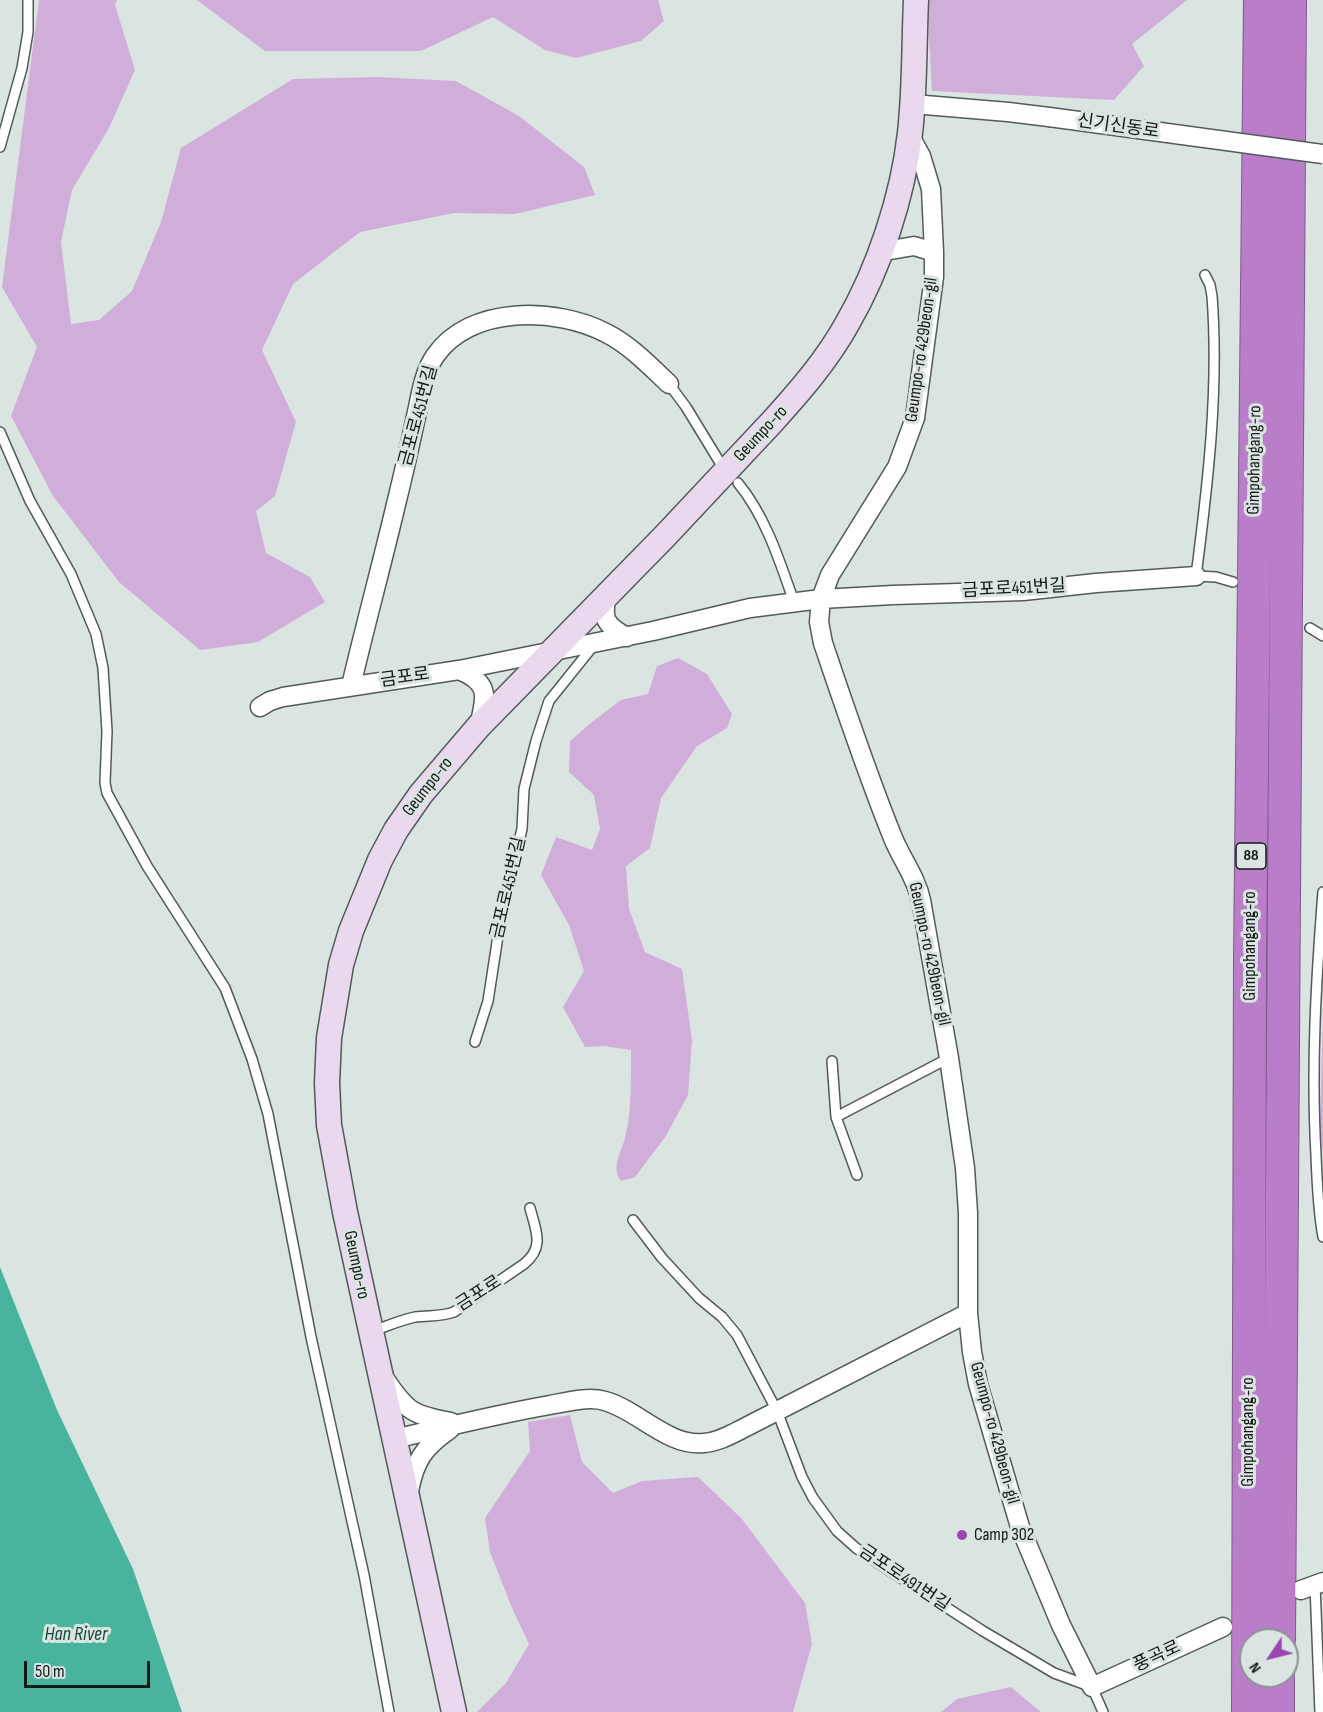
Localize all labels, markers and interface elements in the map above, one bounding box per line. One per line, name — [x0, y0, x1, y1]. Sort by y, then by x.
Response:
street label: 신기신동로 — [1075, 111, 1161, 143]
street label: Geumpo-ro 429beon-gil — [901, 276, 943, 424]
street label: 금포로451번길 — [395, 363, 443, 469]
street label: Geumpo-ro — [729, 401, 793, 467]
street label: Gimpohangang-ro — [1243, 405, 1267, 515]
street label: 금포로451번길 — [962, 575, 1066, 603]
street label: 금포로 — [379, 664, 431, 692]
street label: Geumpo-ro — [398, 753, 458, 821]
street label: 금포로451번길 — [487, 835, 531, 941]
road number: 88 — [1236, 843, 1266, 869]
street label: Geumpo-ro 429beon-gil — [903, 880, 955, 1028]
street label: Gimpohangang-ro — [1239, 891, 1261, 1001]
street label: Geumpo-ro — [338, 1229, 374, 1301]
street label: 금포로 — [452, 1271, 506, 1317]
street label: Geumpo-ro 429beon-gil — [965, 1360, 1023, 1506]
street label: Gimpohangang-ro — [1237, 1377, 1259, 1487]
place label: Camp 302 — [974, 1524, 1034, 1546]
marker: Camp 302 — [955, 1528, 969, 1542]
street label: 금포로491번길 — [855, 1541, 953, 1617]
water label: Han River — [44, 1623, 108, 1647]
north arrow — [1239, 1628, 1299, 1688]
street label: 풍곡로 — [1130, 1637, 1184, 1677]
scale bar — [27, 1649, 153, 1687]
text: N — [1245, 1659, 1266, 1676]
text: 50 m — [35, 1661, 65, 1682]

